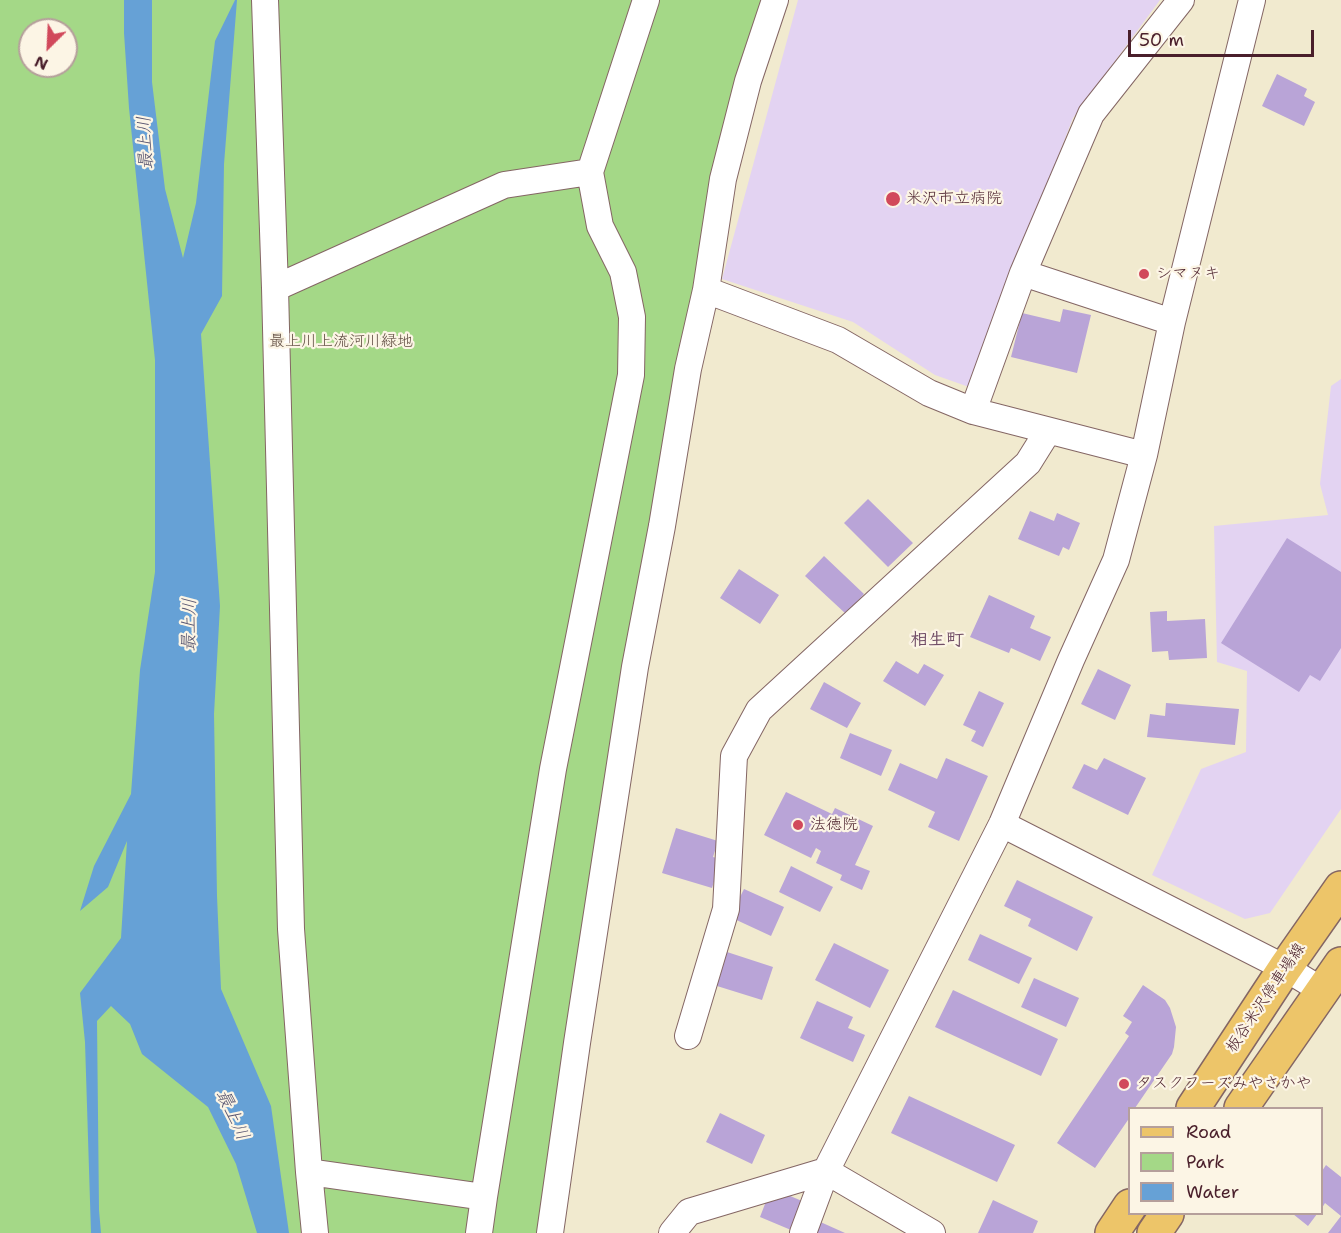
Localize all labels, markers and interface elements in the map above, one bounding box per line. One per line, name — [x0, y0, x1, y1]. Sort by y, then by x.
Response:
north arrow — [18, 18, 78, 78]
scale bar — [1131, 18, 1317, 56]
text: 50 m — [1139, 28, 1184, 52]
text: N — [31, 51, 51, 75]
water label: 最上川 — [134, 115, 158, 171]
place label: 米沢市立病院 — [906, 189, 1002, 209]
marker: 米沢市立病院 — [884, 190, 902, 208]
place label: シマヌキ — [1156, 264, 1220, 284]
marker: シマヌキ — [1137, 267, 1151, 281]
park label: 最上川上流河川緑地 — [269, 332, 413, 352]
water label: 最上川 — [179, 598, 201, 652]
district label: 相生町 — [910, 629, 964, 651]
place label: 法徳院 — [810, 815, 858, 835]
marker: 法徳院 — [791, 818, 805, 832]
street label: 板谷米沢停車場線 — [1222, 940, 1310, 1056]
place label: タスクフーズみやさかや — [1136, 1074, 1312, 1094]
marker: タスクフーズみやさかや — [1117, 1077, 1131, 1091]
water label: 最上川 — [211, 1086, 253, 1144]
legend — [1128, 1107, 1323, 1215]
text: Road — [1186, 1120, 1231, 1144]
text: Park — [1186, 1150, 1225, 1174]
text: Water — [1186, 1180, 1239, 1204]

